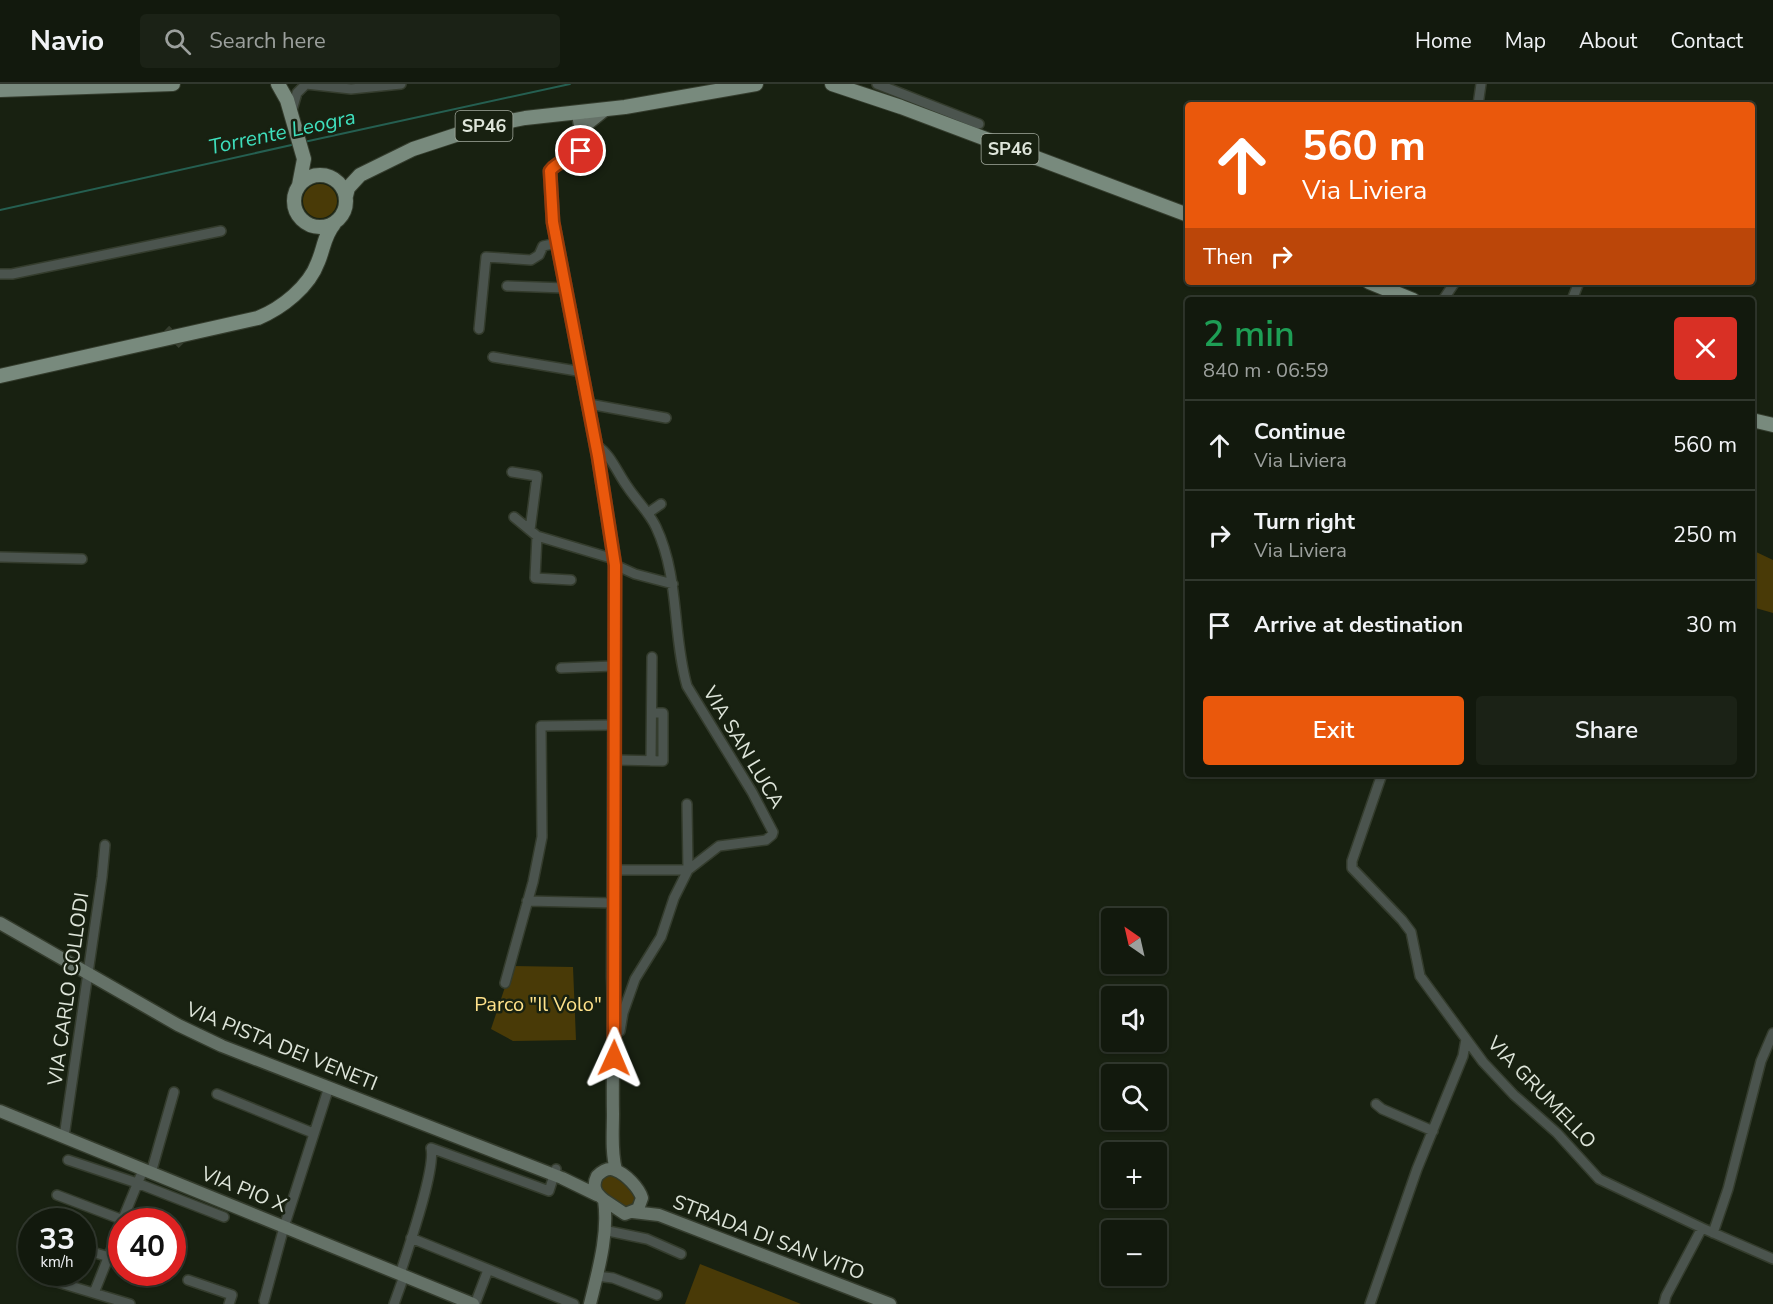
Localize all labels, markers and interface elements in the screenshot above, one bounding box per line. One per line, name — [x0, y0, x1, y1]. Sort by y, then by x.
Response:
search box — [140, 14, 560, 68]
text: Navio — [30, 22, 104, 60]
icon: search — [161, 25, 194, 58]
text: Search here — [209, 26, 326, 56]
text: Home — [1415, 27, 1472, 55]
text: Map — [1505, 27, 1546, 55]
text: About — [1579, 27, 1637, 55]
text: Contact — [1670, 27, 1743, 55]
water label: Torrente Leogra — [206, 103, 358, 161]
road number: SP46 — [456, 111, 512, 141]
text: 560 m — [1302, 118, 1426, 175]
pin — [555, 125, 606, 176]
icon: ahead — [1203, 126, 1281, 204]
icon: arrive — [564, 134, 597, 167]
road number: SP46 — [982, 134, 1038, 164]
text: Via Liviera — [1302, 172, 1427, 209]
icon: right — [1265, 240, 1298, 273]
text: Then — [1203, 242, 1253, 272]
text: 2 min — [1203, 310, 1295, 359]
button: close — [1674, 317, 1737, 380]
text: 840 m · 06:59 — [1203, 357, 1329, 384]
text: Continue — [1254, 417, 1345, 447]
icon: ahead — [1203, 429, 1236, 462]
text: 560 m — [1673, 430, 1737, 460]
text: Via Liviera — [1254, 447, 1347, 474]
text: Turn right — [1254, 507, 1355, 537]
icon: right — [1203, 519, 1236, 552]
text: 250 m — [1673, 520, 1737, 550]
text: Via Liviera — [1254, 537, 1347, 564]
icon: arrive — [1203, 609, 1236, 642]
text: Arrive at destination — [1254, 610, 1463, 640]
text: 30 m — [1686, 610, 1737, 640]
street label: VIA SAN LUCA — [696, 680, 791, 814]
button: Exit — [1203, 696, 1464, 765]
button: Share — [1476, 696, 1737, 765]
street label: VIA CARLO COLLODI — [41, 891, 95, 1088]
north arrow — [1101, 908, 1167, 974]
map controls — [1101, 908, 1167, 1286]
button: sound — [1101, 986, 1167, 1052]
park label: Parco "Il Volo" — [474, 991, 602, 1018]
street label: VIA PISTA DEI VENETI — [181, 995, 382, 1097]
position arrow — [582, 1026, 646, 1090]
street label: VIA GRUMELLO — [1480, 1030, 1602, 1154]
button: search — [1101, 1064, 1167, 1130]
button: + — [1101, 1142, 1167, 1208]
street label: VIA PIO X — [196, 1160, 291, 1219]
street label: STRADA DI SAN VITO — [669, 1188, 869, 1287]
speed limit sign: 40 — [108, 1208, 186, 1286]
text: 33 — [39, 1219, 75, 1260]
button: − — [1101, 1220, 1167, 1286]
text: km/h — [40, 1252, 74, 1272]

